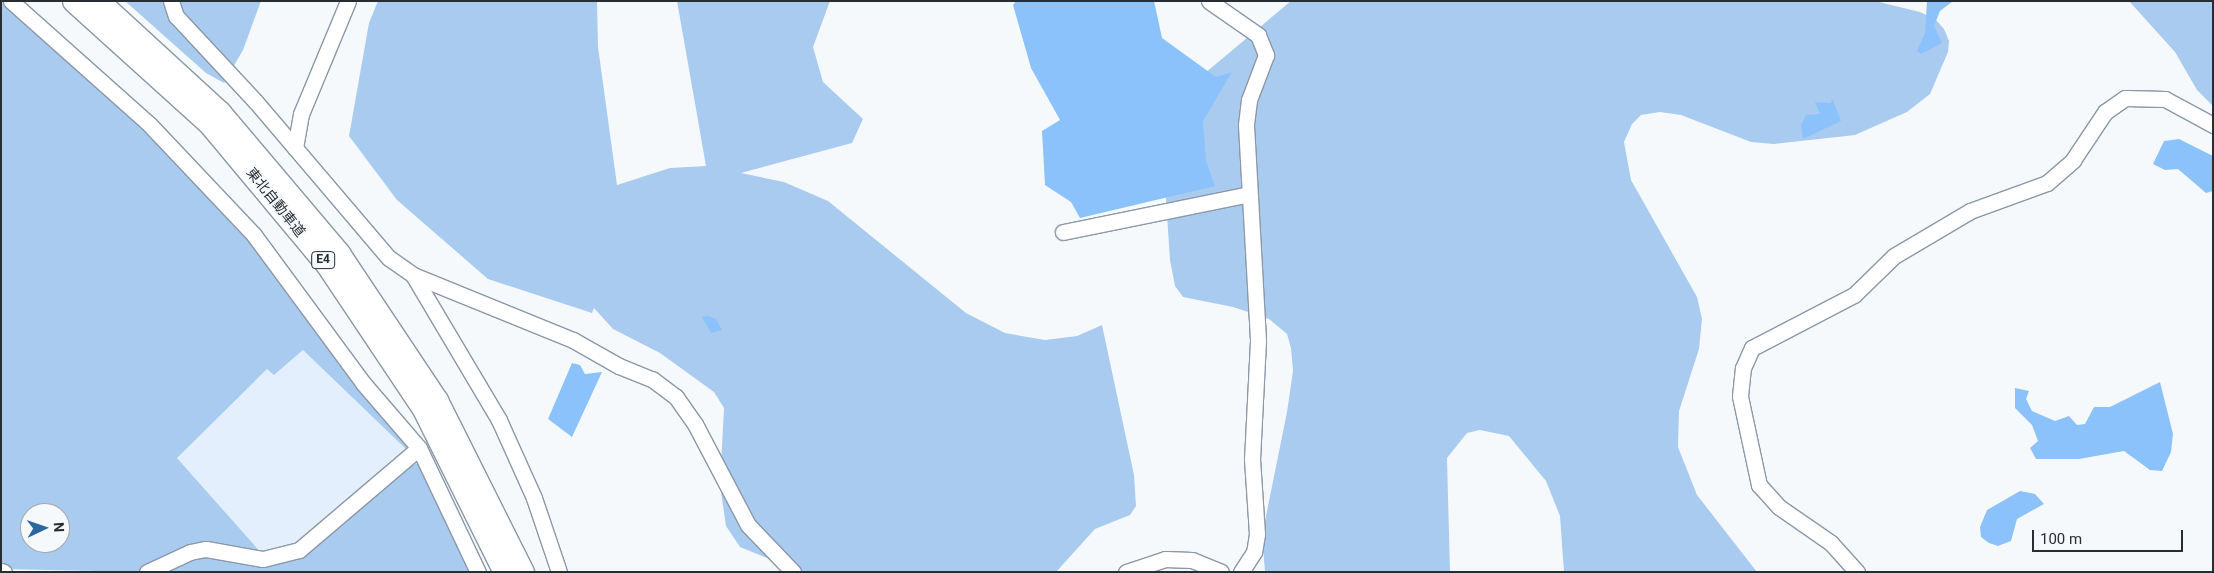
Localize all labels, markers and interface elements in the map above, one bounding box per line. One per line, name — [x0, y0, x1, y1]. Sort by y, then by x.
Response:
street label: 東北自動車道 — [243, 164, 309, 240]
road number: E4 — [310, 250, 336, 270]
north arrow — [20, 503, 70, 553]
scale bar — [2034, 520, 2185, 552]
text: N — [51, 522, 67, 533]
text: 100 m — [2040, 530, 2082, 548]

